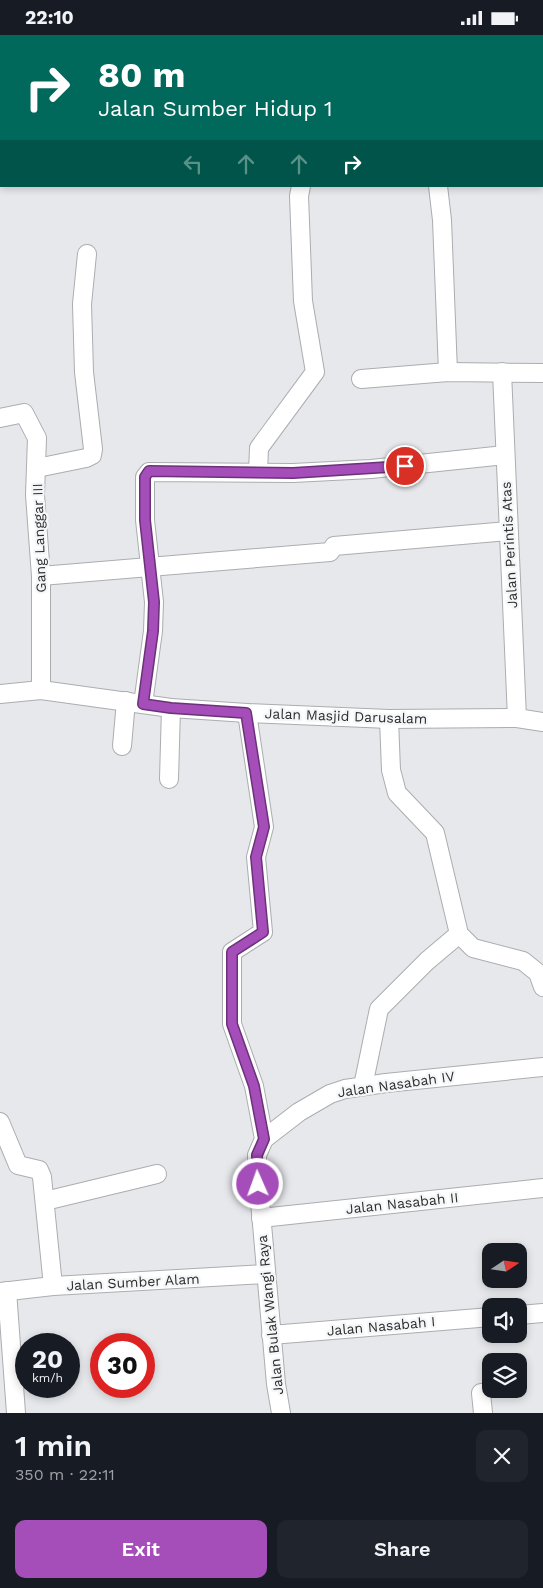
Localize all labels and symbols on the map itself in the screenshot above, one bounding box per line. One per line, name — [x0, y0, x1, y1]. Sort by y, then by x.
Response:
pin — [384, 445, 426, 487]
street label: Jalan Perintis Atas — [498, 481, 520, 609]
street label: Gang Langgar III — [29, 483, 49, 593]
street label: Jalan Masjid Darusalam — [264, 705, 428, 727]
street label: Jalan Nasabah IV — [336, 1068, 456, 1100]
position arrow — [231, 1157, 283, 1209]
street label: Jalan Nasabah II — [345, 1189, 459, 1217]
street label: Jalan Bulak Wangi Raya — [254, 1234, 286, 1396]
north arrow — [482, 1243, 528, 1287]
street label: Jalan Sumber Alam — [66, 1271, 200, 1293]
street label: Jalan Nasabah I — [326, 1313, 436, 1339]
speed limit sign: 30 — [90, 1333, 155, 1398]

